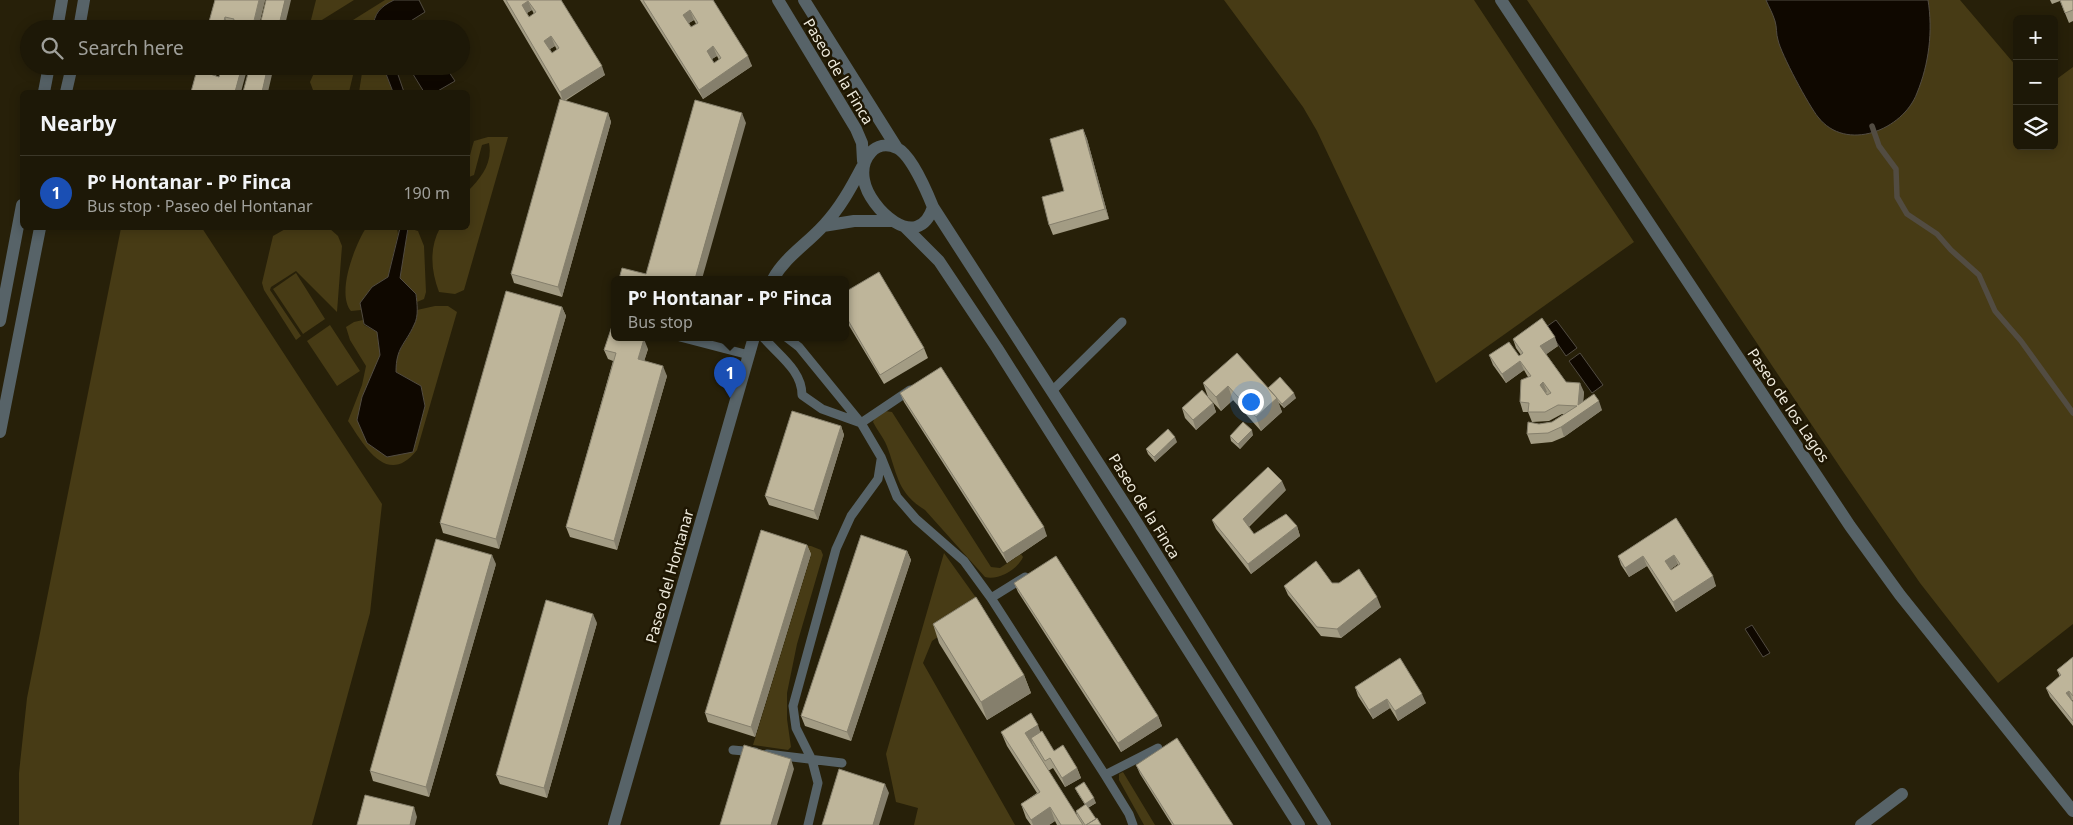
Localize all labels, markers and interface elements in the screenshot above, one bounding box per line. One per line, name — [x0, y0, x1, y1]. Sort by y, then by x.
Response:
street label: Paseo de la Finca — [799, 14, 879, 128]
map controls — [2013, 15, 2058, 150]
button: + — [2013, 15, 2058, 60]
search box — [20, 20, 470, 75]
icon: search — [38, 34, 66, 62]
text: Search here — [78, 35, 184, 61]
button: − — [2013, 60, 2058, 105]
button: layers — [2013, 105, 2058, 150]
text: Nearby — [40, 109, 116, 137]
text: Pº Hontanar - Pº Finca — [87, 169, 291, 195]
text: 1 — [51, 182, 61, 204]
text: 190 m — [403, 182, 450, 204]
text: Bus stop · Paseo del Hontanar — [87, 195, 313, 217]
popup — [611, 276, 849, 341]
text: Pº Hontanar - Pº Finca — [628, 285, 832, 311]
text: Bus stop — [628, 311, 693, 333]
street label: Paseo de los Lagos — [1743, 344, 1835, 466]
pin: 1 — [714, 357, 746, 398]
your location — [1238, 389, 1264, 415]
street label: Paseo de la Finca — [1105, 450, 1185, 562]
street label: Paseo del Hontanar — [640, 507, 698, 645]

